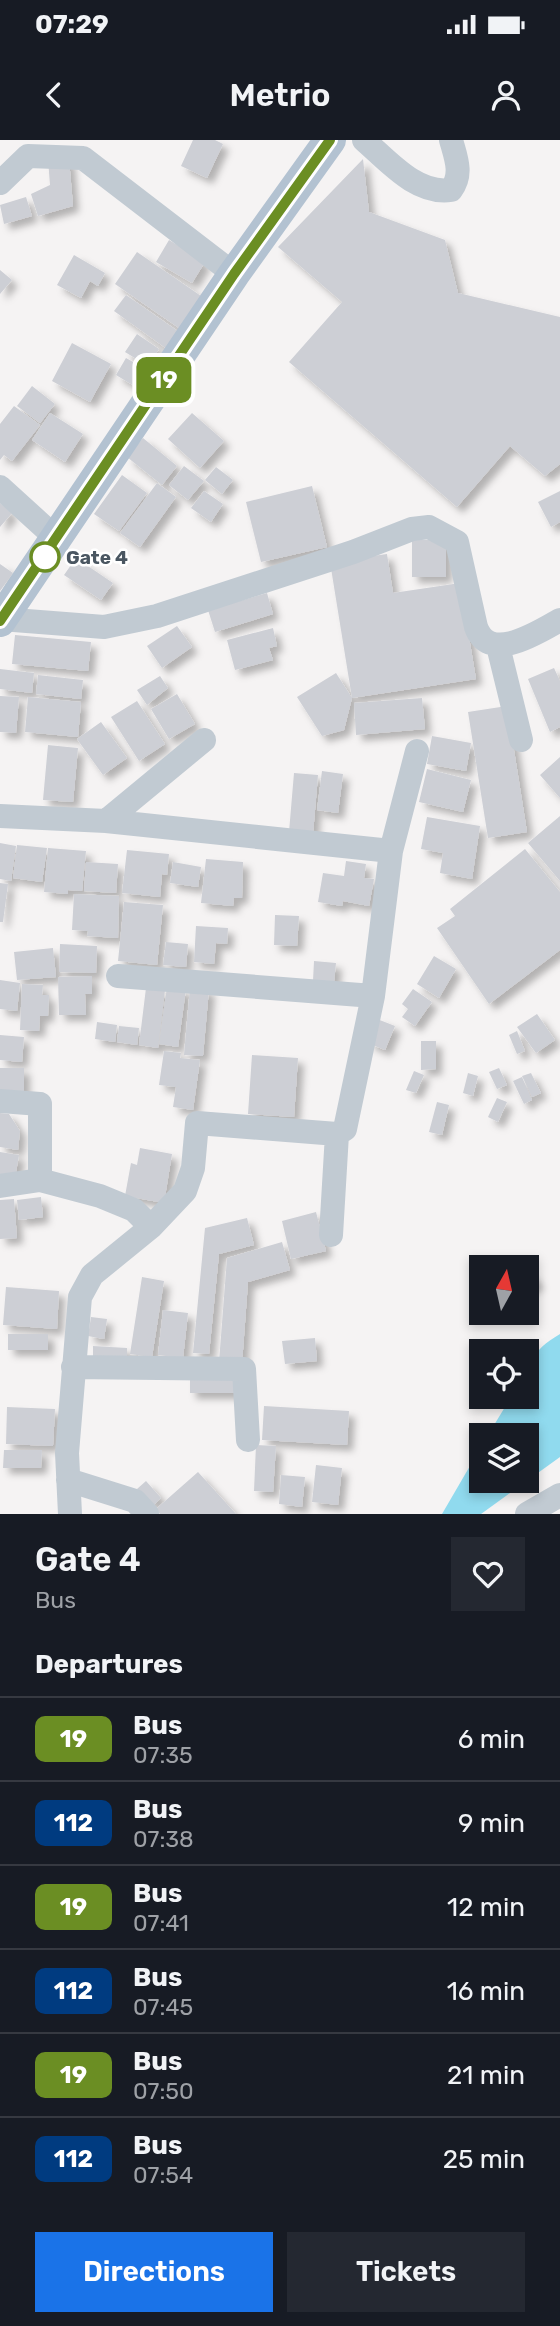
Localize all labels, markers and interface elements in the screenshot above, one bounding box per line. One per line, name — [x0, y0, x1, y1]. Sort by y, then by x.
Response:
text: 07:29 — [35, 9, 109, 40]
icon: back — [35, 76, 73, 114]
text: Metrio — [229, 76, 331, 114]
icon: person — [487, 76, 525, 114]
line badge: 19 — [132, 357, 196, 403]
text: 19 — [150, 366, 178, 394]
marker: Gate 4 — [30, 542, 60, 572]
place label: Gate 4 — [66, 546, 128, 569]
north arrow — [469, 1255, 539, 1325]
map controls — [469, 1255, 539, 1493]
button: locate — [469, 1339, 539, 1409]
button: layers — [469, 1423, 539, 1493]
button: heart — [451, 1537, 525, 1611]
text: Gate 4 — [35, 1540, 141, 1579]
text: Bus — [35, 1586, 76, 1614]
text: Departures — [35, 1649, 183, 1680]
text: Bus — [133, 1710, 182, 1741]
text: 6 min — [458, 1724, 525, 1755]
text: 19 — [60, 1725, 87, 1753]
text: 07:35 — [133, 1741, 193, 1769]
text: Bus — [133, 1794, 182, 1825]
text: 9 min — [458, 1808, 525, 1839]
text: 112 — [54, 1809, 93, 1837]
text: 07:38 — [133, 1825, 194, 1853]
text: Bus — [133, 1878, 182, 1909]
text: 12 min — [447, 1892, 525, 1923]
text: 19 — [60, 1893, 87, 1921]
text: 07:41 — [133, 1909, 189, 1937]
text: Bus — [133, 1962, 182, 1993]
text: 16 min — [447, 1976, 525, 2007]
text: 112 — [54, 1977, 93, 2005]
text: 07:45 — [133, 1993, 193, 2021]
text: Bus — [133, 2046, 182, 2077]
text: 21 min — [447, 2060, 525, 2091]
text: 19 — [60, 2061, 87, 2089]
text: 07:50 — [133, 2077, 194, 2105]
text: Bus — [133, 2130, 182, 2161]
text: 25 min — [443, 2144, 525, 2175]
text: 112 — [54, 2145, 93, 2173]
text: 07:54 — [133, 2161, 193, 2189]
button: Directions — [35, 2232, 273, 2312]
button: Tickets — [287, 2232, 525, 2312]

